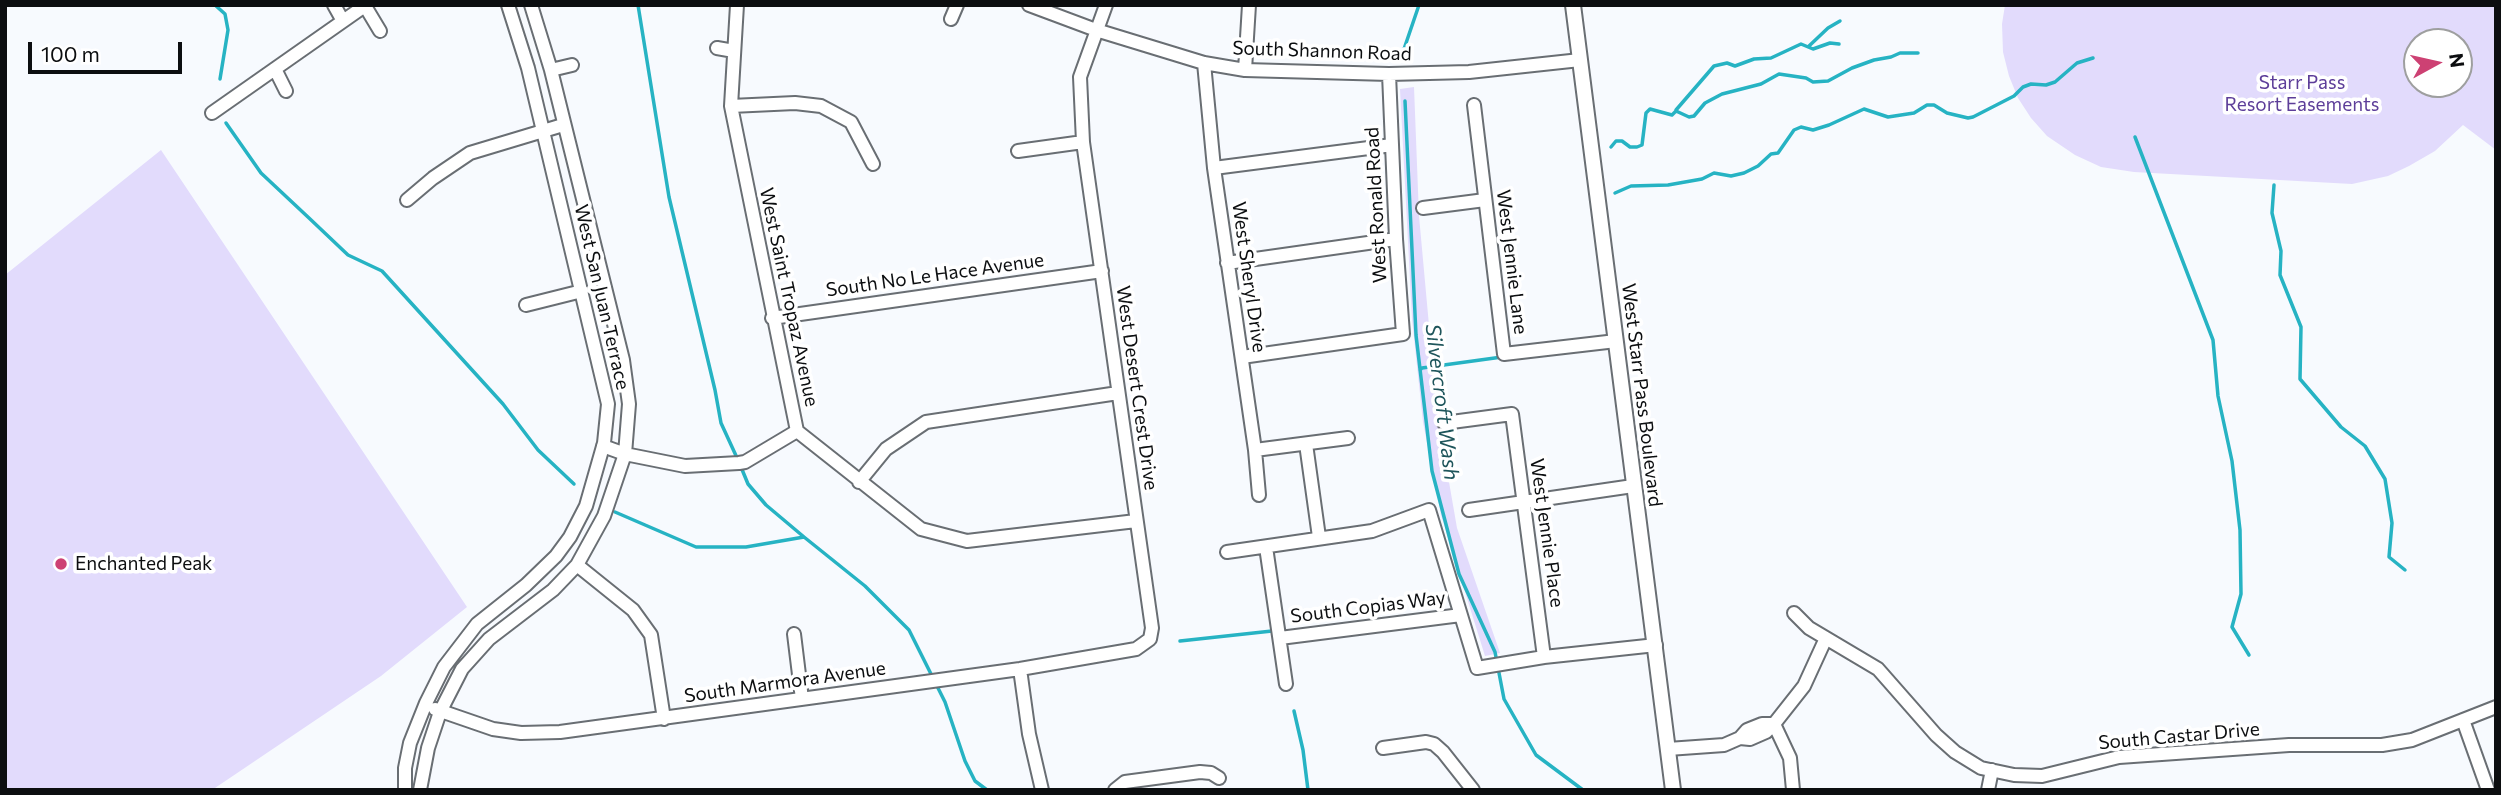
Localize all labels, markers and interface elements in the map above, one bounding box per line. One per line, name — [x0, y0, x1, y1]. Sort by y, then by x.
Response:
scale bar — [32, 28, 186, 72]
north arrow — [2403, 28, 2473, 98]
street label: South Shannon Road — [1232, 36, 1412, 66]
text: 100 m — [41, 41, 100, 66]
text: N — [2445, 52, 2470, 69]
park label: Starr Pass Resort Easements — [2225, 72, 2379, 116]
street label: West Ronald Road — [1361, 126, 1391, 284]
street label: West Saint Tropaz Avenue — [755, 185, 823, 409]
street label: West Jennie Lane — [1492, 188, 1532, 336]
street label: West Sheryl Drive — [1227, 200, 1271, 354]
street label: West San Juan Terrace — [570, 202, 634, 392]
street label: South No Le Hace Avenue — [825, 248, 1045, 302]
street label: West Starr Pass Boulevard — [1617, 282, 1667, 508]
street label: West Desert Crest Drive — [1111, 284, 1163, 492]
water label: Silvercroft Wash — [1420, 322, 1464, 482]
street label: West Jennie Place — [1525, 457, 1569, 609]
place label: Enchanted Peak — [75, 553, 212, 575]
marker: Enchanted Peak — [53, 556, 69, 572]
street label: South Copias Way — [1289, 586, 1447, 628]
street label: South Marmora Avenue — [683, 657, 887, 707]
street label: South Castar Drive — [2097, 718, 2261, 754]

